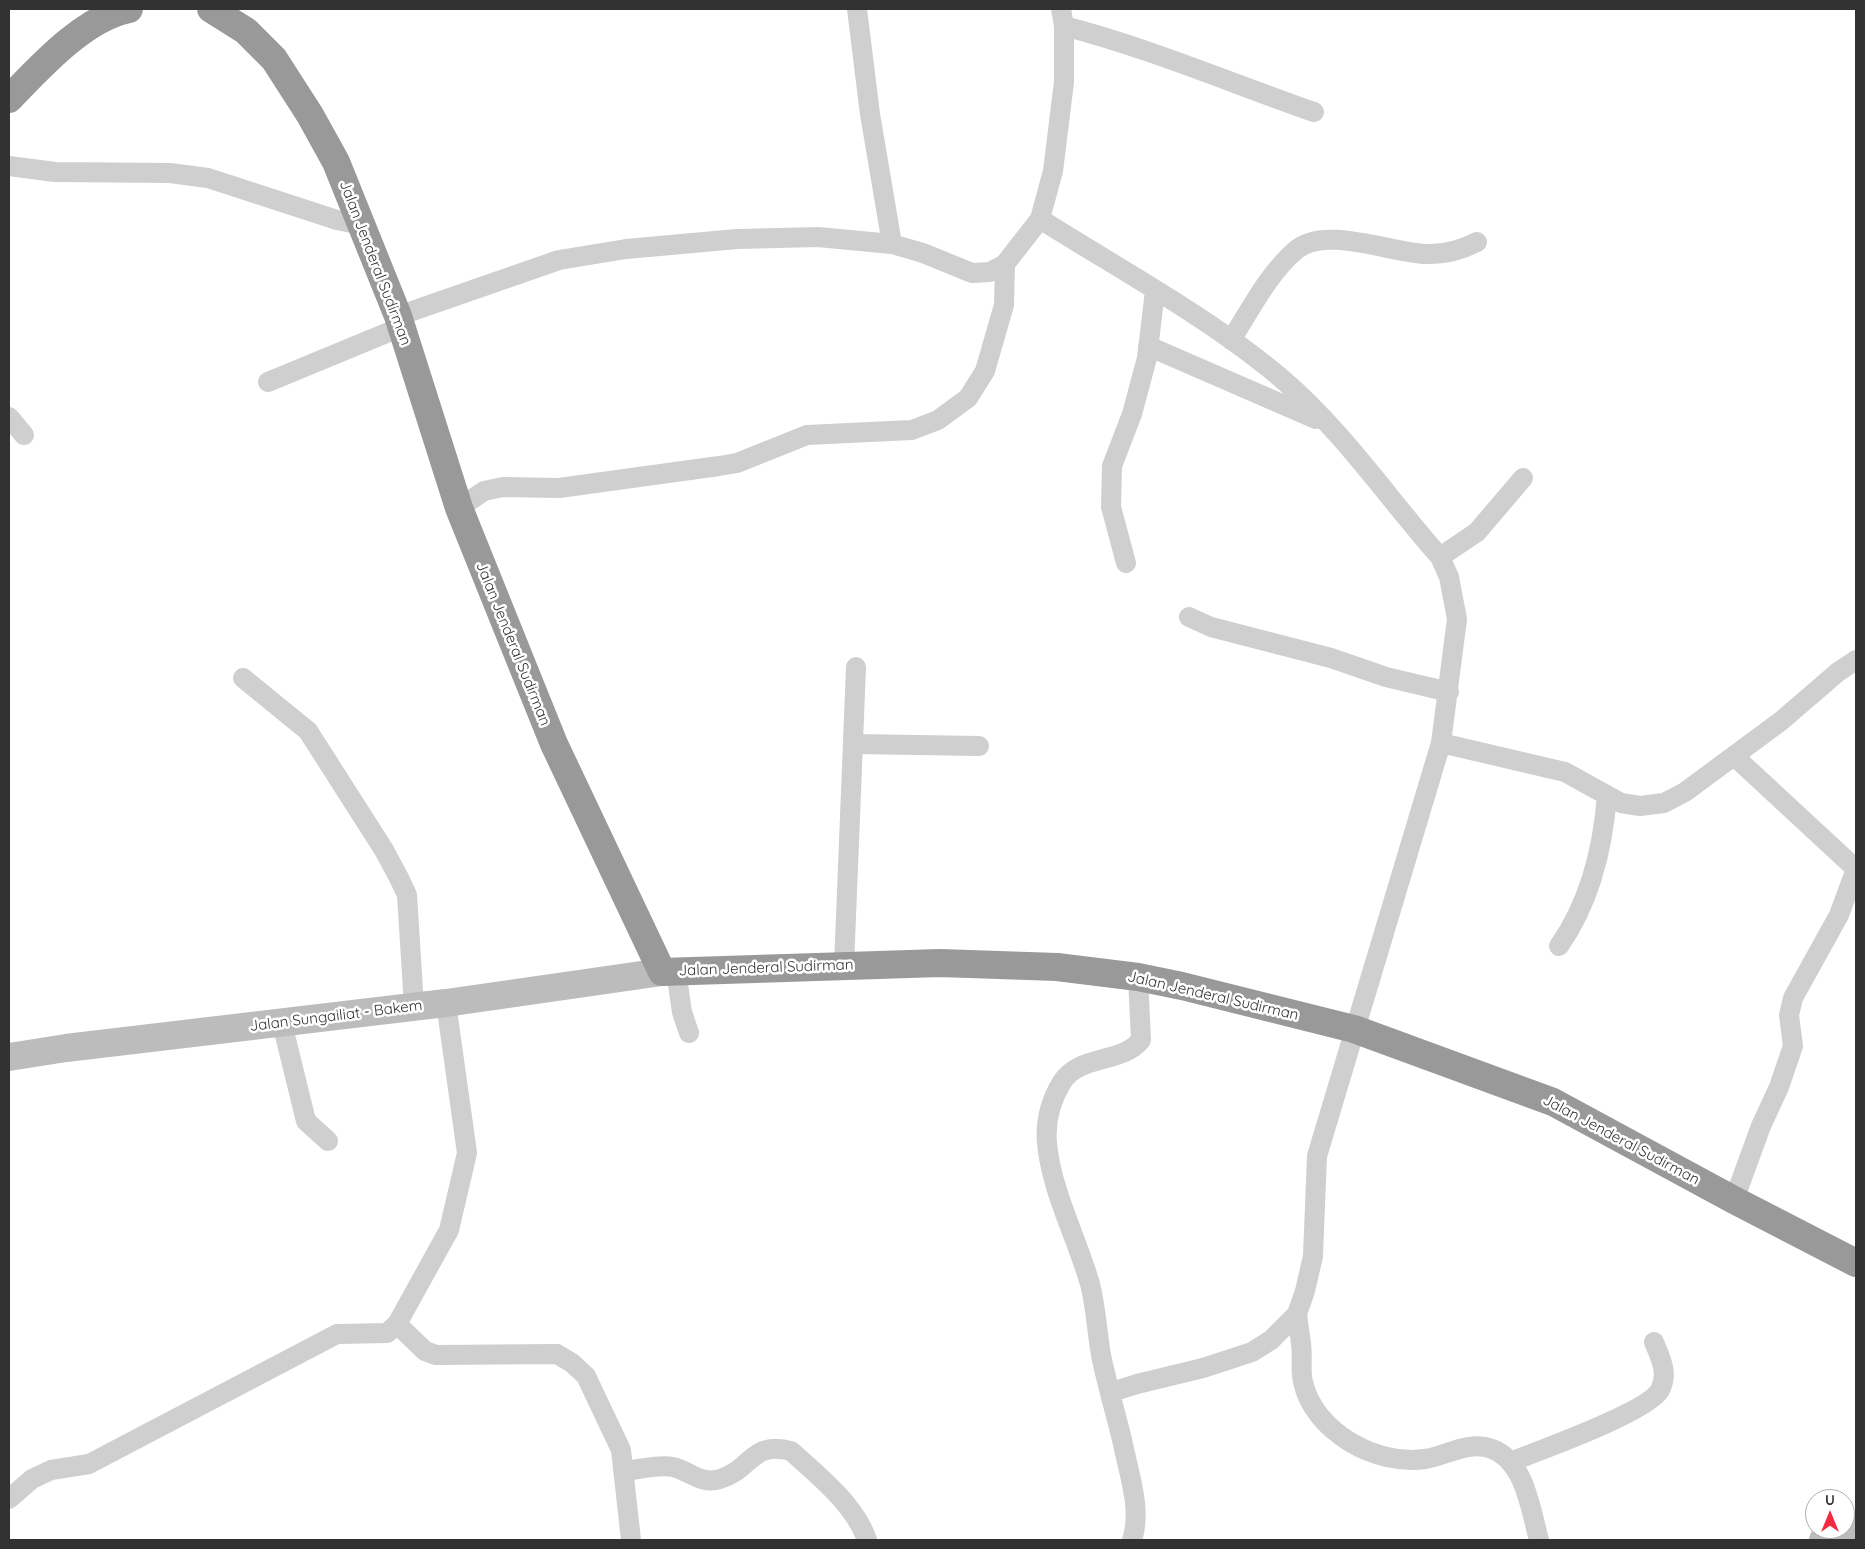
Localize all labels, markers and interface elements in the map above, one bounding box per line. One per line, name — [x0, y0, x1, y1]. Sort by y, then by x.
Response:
street label: Jalan Jenderal Sudirman — [335, 178, 415, 348]
street label: Jalan Jenderal Sudirman — [472, 560, 554, 728]
street label: Jalan Jenderal Sudirman — [678, 956, 854, 980]
street label: Jalan Jenderal Sudirman — [1126, 968, 1300, 1024]
street label: Jalan Sungailiat - Bakem — [249, 996, 423, 1036]
street label: Jalan Jenderal Sudirman — [1540, 1091, 1702, 1189]
north arrow — [1805, 1489, 1855, 1539]
text: U — [1825, 1491, 1835, 1509]

